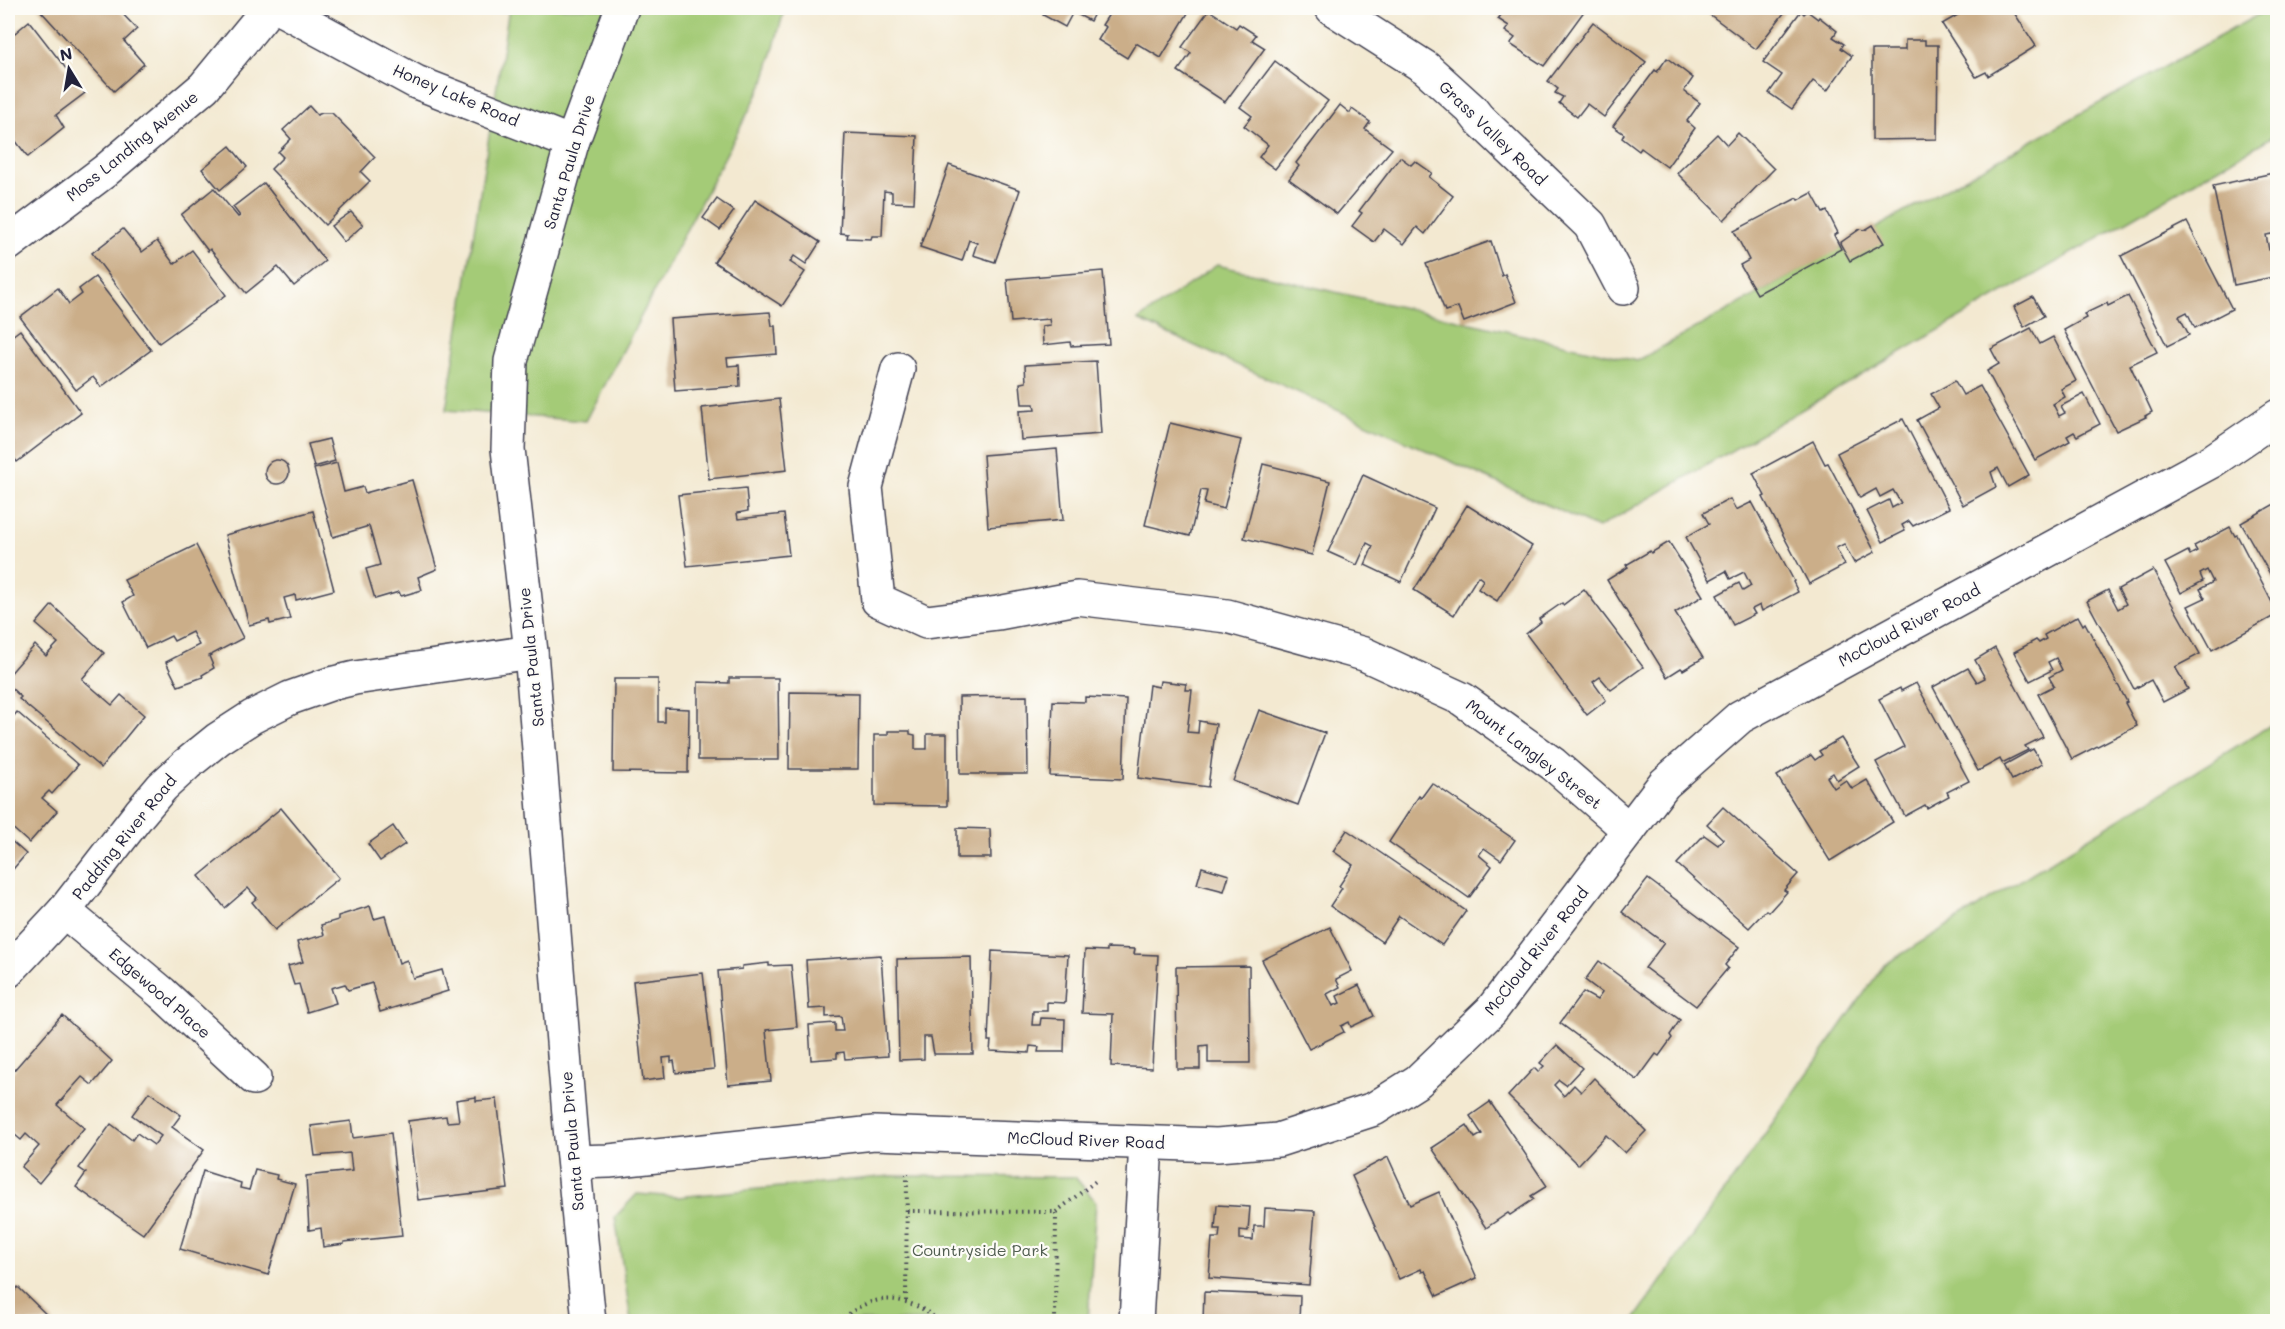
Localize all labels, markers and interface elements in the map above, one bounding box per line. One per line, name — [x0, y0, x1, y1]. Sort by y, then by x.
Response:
north arrow — [39, 39, 99, 99]
text: N — [58, 42, 74, 65]
street label: Honey Lake Road — [390, 59, 522, 131]
street label: Grass Valley Road — [1435, 76, 1552, 190]
street label: Moss Landing Avenue — [61, 86, 202, 205]
street label: Santa Paula Drive — [538, 92, 599, 232]
street label: McCloud River Road — [1834, 578, 1983, 671]
street label: Santa Paula Drive — [513, 586, 548, 728]
street label: Mount Langley Street — [1462, 694, 1607, 813]
street label: Padding River Road — [67, 770, 180, 903]
street label: McCloud River Road — [1479, 882, 1592, 1019]
street label: Edgewood Place — [105, 943, 216, 1043]
street label: Santa Paula Drive — [555, 1070, 588, 1212]
street label: McCloud River Road — [1007, 1126, 1165, 1153]
park label: Countryside Park — [912, 1239, 1048, 1260]

